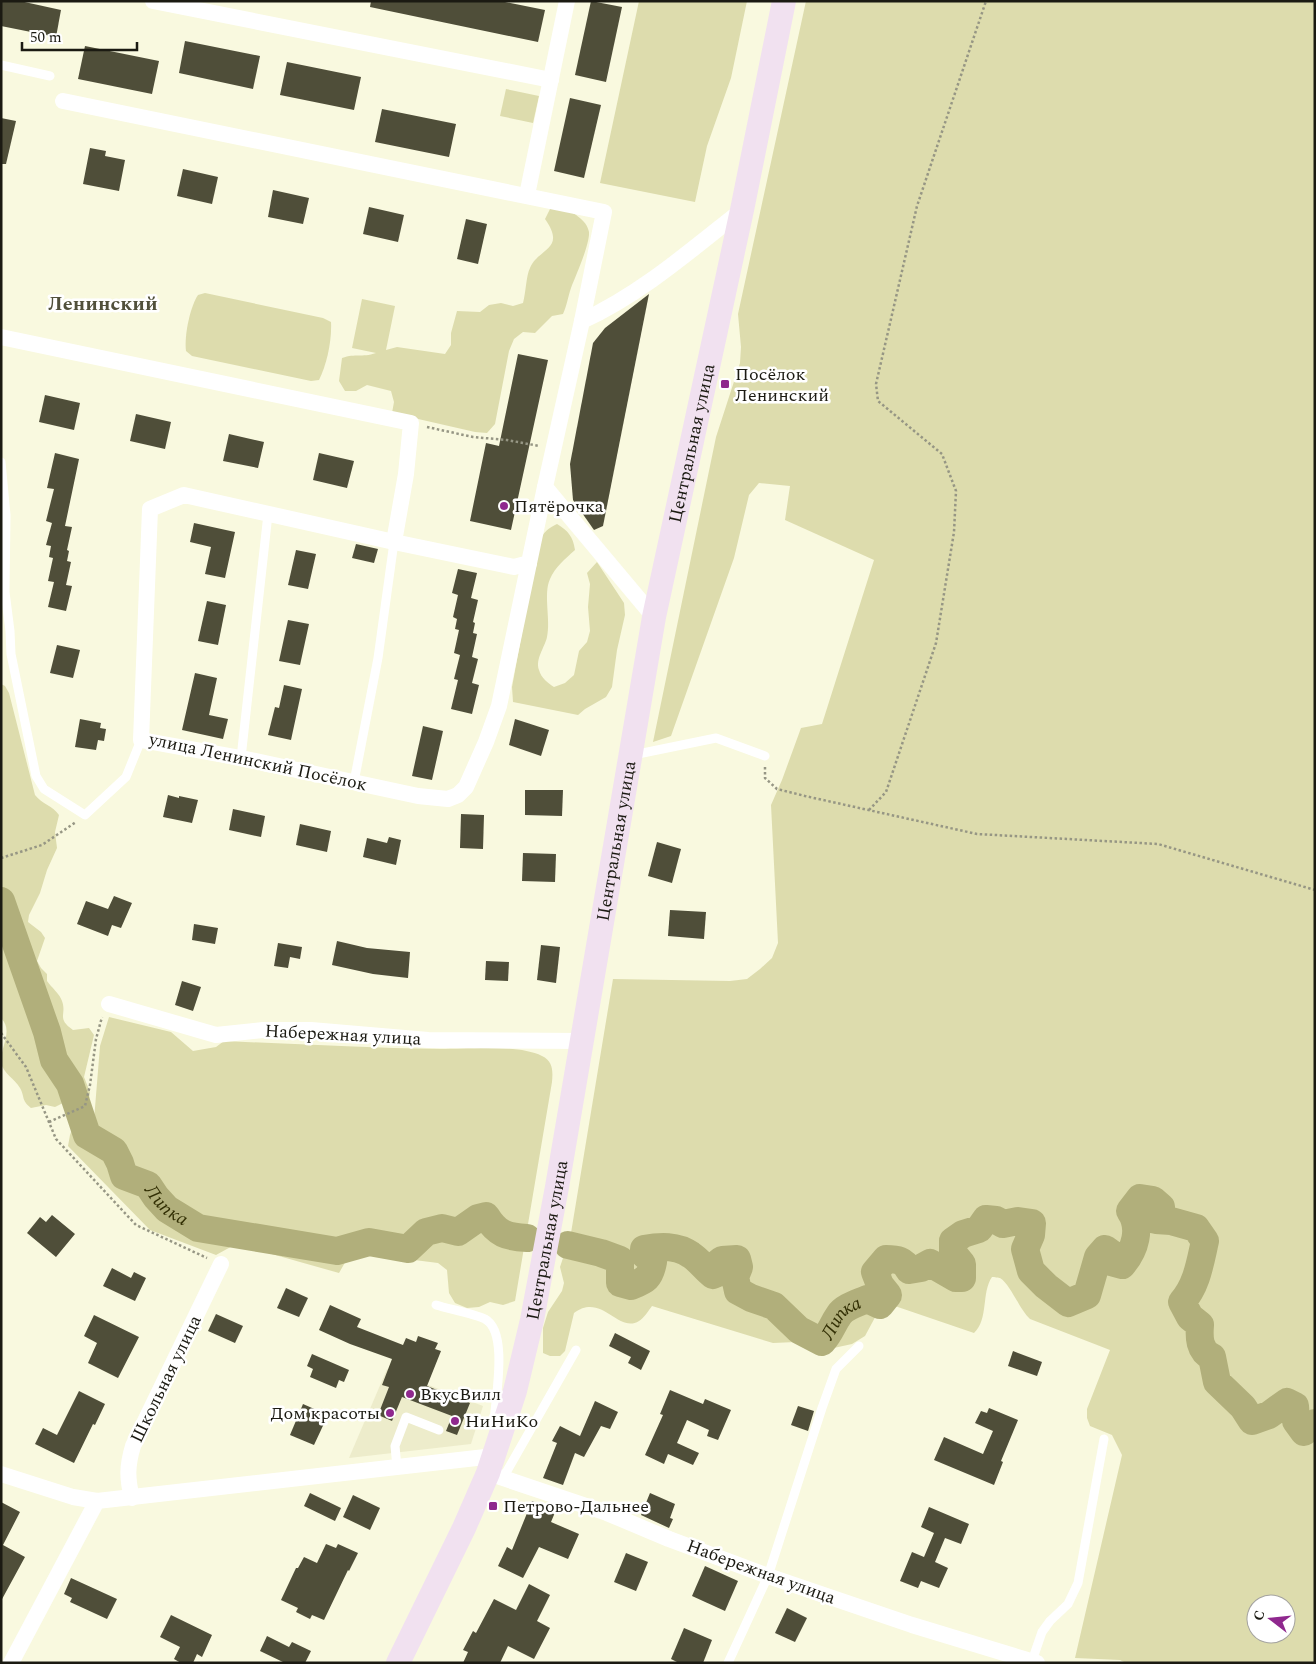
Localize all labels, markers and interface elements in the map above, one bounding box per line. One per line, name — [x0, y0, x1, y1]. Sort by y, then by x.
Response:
scale bar — [22, 20, 138, 52]
text: 50 m — [30, 26, 62, 49]
district label: Ленинский — [48, 289, 158, 319]
street label: Центральная улица — [661, 361, 722, 525]
place label: Посёлок Ленинский — [735, 361, 829, 409]
marker: Посёлок Ленинский — [719, 378, 731, 390]
place label: Пятёрочка — [514, 493, 604, 520]
marker: Пятёрочка — [498, 500, 510, 512]
street label: улица Ленинский Посёлок — [146, 725, 370, 798]
street label: Центральная улица — [589, 758, 643, 923]
street label: Набережная улица — [264, 1017, 422, 1053]
street label: Центральная улица — [519, 1158, 575, 1322]
water label: Липка — [136, 1178, 194, 1234]
water label: Липка — [813, 1288, 866, 1346]
street label: Школьная улица — [123, 1310, 209, 1447]
place label: ВкусВилл — [420, 1381, 501, 1408]
marker: ВкусВилл — [404, 1388, 416, 1400]
place label: Дом красоты — [270, 1400, 380, 1427]
marker: Дом красоты — [384, 1407, 396, 1419]
place label: НиНиКо — [465, 1408, 538, 1435]
marker: НиНиКо — [449, 1415, 461, 1427]
place label: Петрово-Дальнее — [503, 1493, 649, 1520]
marker: Петрово-Дальнее — [487, 1500, 499, 1512]
street label: Набережная улица — [683, 1532, 839, 1612]
north arrow — [1246, 1594, 1296, 1644]
text: С — [1248, 1608, 1270, 1623]

